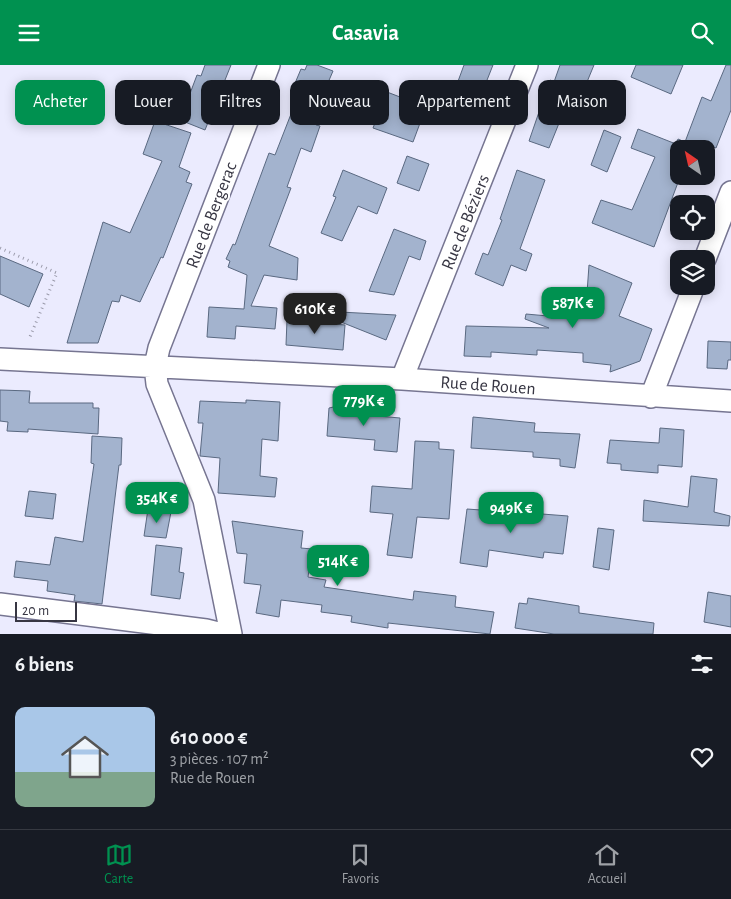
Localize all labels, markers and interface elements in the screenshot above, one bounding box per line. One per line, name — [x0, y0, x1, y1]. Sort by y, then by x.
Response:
icon: menu — [15, 19, 43, 47]
icon: search — [688, 19, 716, 47]
text: Casavia — [332, 22, 399, 44]
chip: Acheter — [15, 80, 105, 125]
chip: Louer — [115, 80, 191, 125]
chip: Filtres — [201, 80, 280, 125]
chip: Nouveau — [290, 80, 389, 125]
chip: Appartement — [399, 80, 528, 125]
chip: Maison — [538, 80, 626, 125]
north arrow — [670, 140, 715, 185]
map controls — [670, 140, 715, 295]
street label: Rue de Bergerac — [183, 160, 240, 271]
street label: Rue de Béziers — [439, 172, 493, 273]
button: locate — [670, 195, 715, 240]
button: layers — [670, 250, 715, 295]
pin: 587K € — [532, 287, 614, 329]
pin: 610K € — [274, 293, 356, 335]
text: 587K € — [553, 295, 593, 311]
text: 610K € — [294, 301, 336, 317]
street label: Rue de Rouen — [440, 374, 536, 398]
pin: 779K € — [323, 385, 405, 427]
text: 779K € — [344, 393, 384, 409]
pin: 354K € — [116, 481, 198, 524]
text: 354K € — [136, 490, 178, 506]
pin: 949K € — [470, 491, 552, 534]
text: 949K € — [490, 500, 532, 516]
pin: 514K € — [297, 545, 379, 587]
text: 514K € — [318, 553, 358, 569]
scale bar — [15, 599, 78, 622]
text: 20 m — [22, 604, 49, 618]
icon: filters — [688, 650, 716, 678]
text: 6 biens — [15, 654, 74, 675]
icon: home — [55, 727, 115, 787]
text: 610 000 € — [170, 727, 248, 748]
icon: heart — [688, 743, 716, 771]
text: 3 pièces · 107 m² — [170, 751, 269, 767]
text: Rue de Rouen — [170, 770, 255, 786]
tab: Carte — [104, 841, 133, 888]
tab: Favoris — [342, 841, 379, 888]
tab: Accueil — [588, 841, 627, 888]

